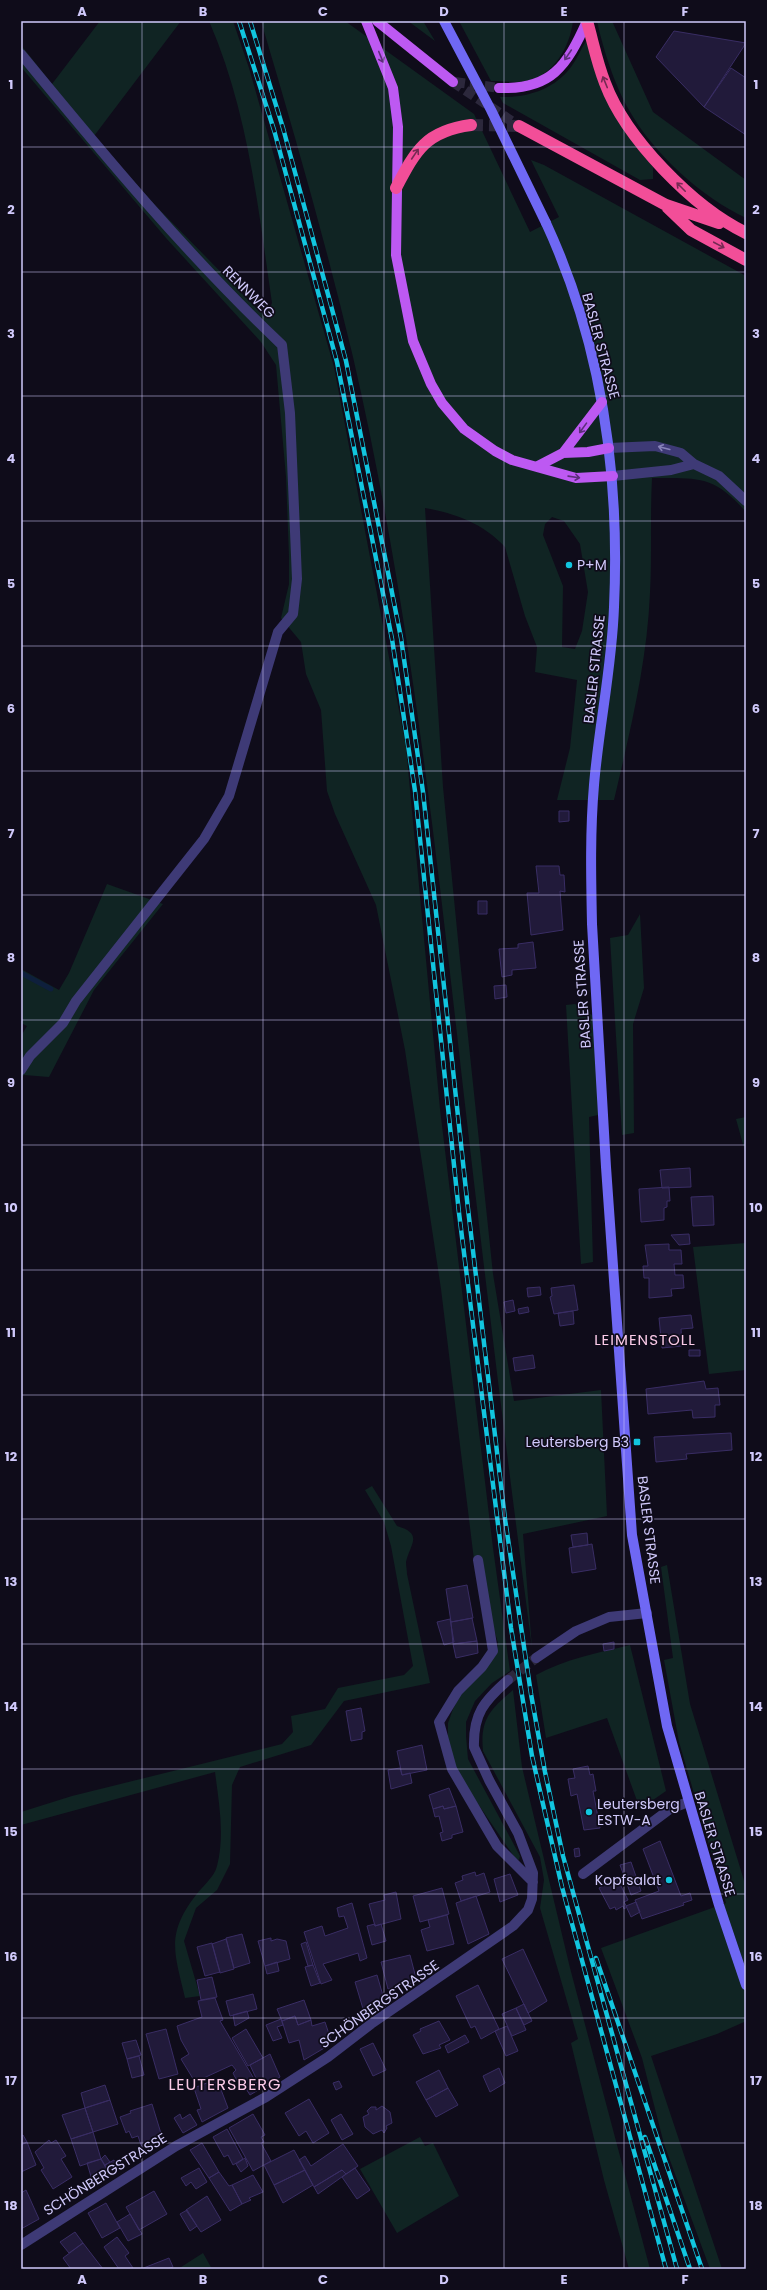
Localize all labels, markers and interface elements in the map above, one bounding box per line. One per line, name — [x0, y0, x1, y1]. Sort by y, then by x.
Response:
text: A — [77, 2, 87, 21]
text: B — [199, 2, 208, 21]
text: C — [318, 2, 328, 21]
text: D — [439, 2, 449, 21]
text: E — [560, 2, 568, 21]
text: F — [681, 2, 689, 21]
one-way arrow — [564, 49, 572, 61]
one-way arrow — [378, 51, 386, 63]
text: 1 — [9, 75, 13, 94]
text: 1 — [754, 75, 758, 94]
one-way arrow — [601, 77, 609, 89]
one-way arrow — [411, 149, 419, 160]
one-way arrow — [676, 182, 686, 192]
text: 2 — [7, 200, 15, 219]
text: 2 — [752, 200, 760, 219]
one-way arrow — [712, 242, 724, 249]
street label: RENNWEG — [218, 261, 280, 323]
street label: BASLER STRASSE — [577, 291, 625, 401]
text: 3 — [7, 324, 15, 343]
text: 3 — [752, 324, 760, 343]
one-way arrow — [579, 422, 588, 433]
one-way arrow — [657, 444, 670, 452]
text: 4 — [7, 449, 16, 468]
text: 4 — [752, 449, 761, 468]
one-way arrow — [568, 473, 581, 481]
place label: P+M — [577, 555, 607, 575]
marker: P+M — [564, 560, 574, 570]
text: 5 — [7, 574, 15, 593]
text: 5 — [752, 574, 760, 593]
street label: BASLER STRASSE — [578, 614, 610, 724]
text: 6 — [7, 699, 15, 718]
text: 6 — [752, 699, 760, 718]
text: 7 — [8, 824, 15, 843]
text: 7 — [753, 824, 760, 843]
street label: BASLER STRASSE — [568, 939, 596, 1049]
text: 8 — [7, 948, 15, 967]
text: 8 — [752, 948, 760, 967]
text: 9 — [7, 1073, 15, 1092]
text: 9 — [752, 1073, 760, 1092]
text: 10 — [4, 1198, 18, 1217]
text: 10 — [749, 1198, 763, 1217]
text: 11 — [6, 1323, 16, 1342]
text: 11 — [751, 1323, 761, 1342]
district label: LEIMENSTOLL — [594, 1329, 696, 1350]
place label: Leutersberg B3 — [526, 1432, 629, 1452]
marker: Leutersberg B3 — [632, 1437, 642, 1447]
text: 12 — [5, 1447, 18, 1466]
text: 12 — [750, 1447, 763, 1466]
street label: BASLER STRASSE — [632, 1475, 666, 1585]
text: 13 — [5, 1572, 18, 1591]
text: 13 — [750, 1572, 763, 1591]
text: 14 — [4, 1697, 18, 1716]
text: 14 — [749, 1697, 763, 1716]
street label: BASLER STRASSE — [689, 1789, 741, 1899]
place label: Leutersberg ESTW-A — [597, 1794, 680, 1830]
marker: Leutersberg ESTW-A — [584, 1807, 594, 1817]
text: 15 — [4, 1822, 18, 1841]
text: 15 — [749, 1822, 763, 1841]
place label: Kopfsalat — [595, 1870, 661, 1890]
marker: Kopfsalat — [664, 1875, 674, 1885]
text: 16 — [4, 1947, 18, 1966]
text: 16 — [749, 1947, 763, 1966]
street label: SCHÖNBERGSTRASSE — [315, 1955, 443, 2053]
text: 17 — [5, 2071, 17, 2090]
text: 17 — [750, 2071, 762, 2090]
district label: LEUTERSBERG — [168, 2073, 282, 2096]
street label: SCHÖNBERGSTRASSE — [39, 2128, 171, 2220]
text: 18 — [4, 2196, 18, 2215]
text: 18 — [749, 2196, 763, 2215]
text: A — [77, 2270, 87, 2289]
text: B — [199, 2270, 208, 2289]
text: C — [318, 2270, 328, 2289]
text: D — [439, 2270, 449, 2289]
text: E — [560, 2270, 568, 2289]
text: F — [681, 2270, 689, 2289]

